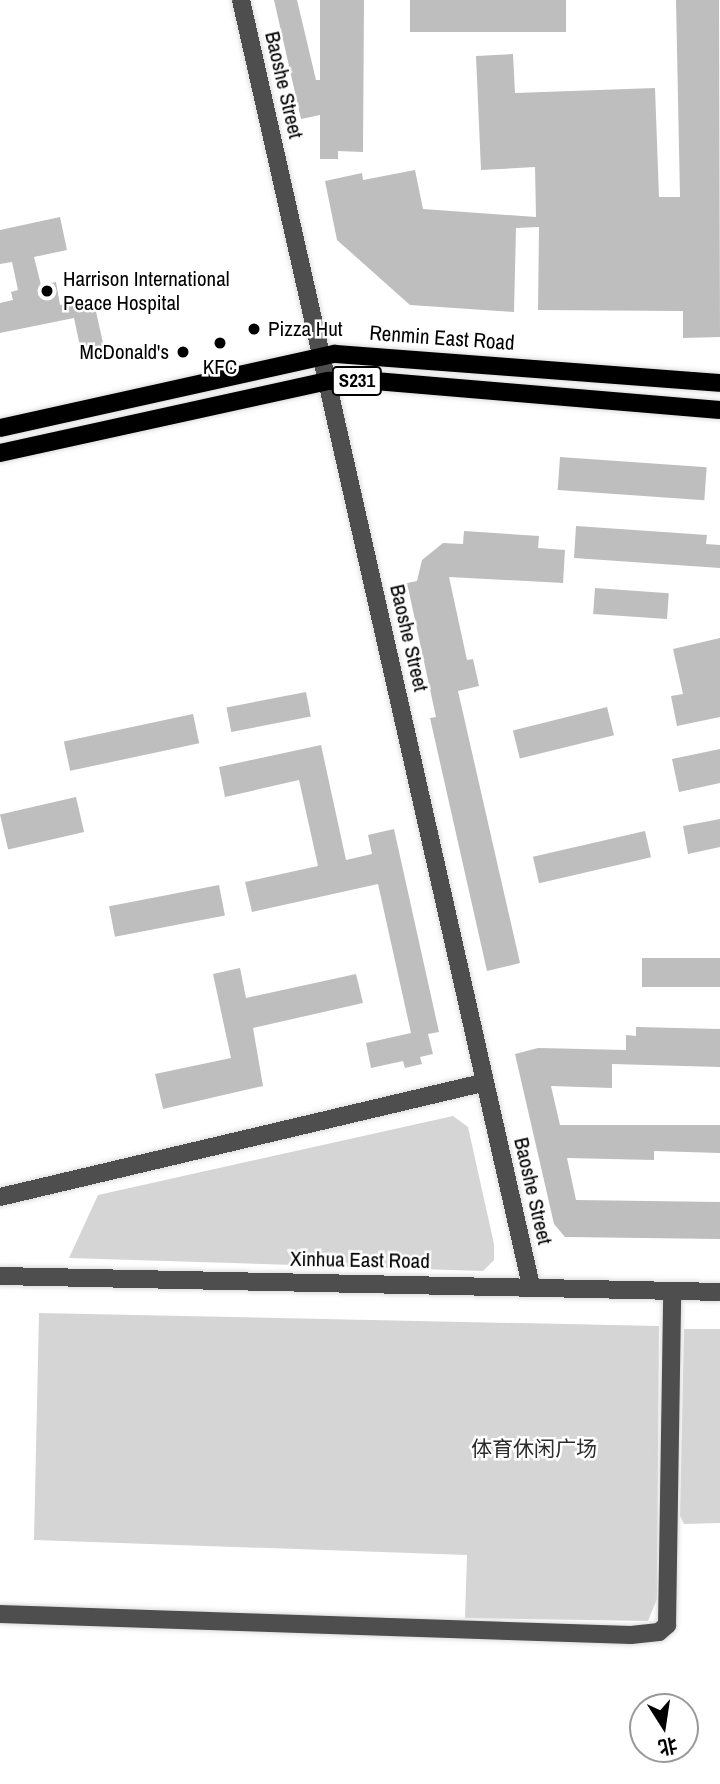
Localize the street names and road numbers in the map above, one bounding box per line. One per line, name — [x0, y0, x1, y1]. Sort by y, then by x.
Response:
street label: Baoshe Street — [259, 29, 309, 141]
street label: Renmin East Road — [369, 320, 515, 356]
road number: S231 — [331, 366, 383, 396]
street label: Baoshe Street — [384, 582, 434, 694]
street label: Baoshe Street — [508, 1135, 558, 1247]
street label: Xinhua East Road — [290, 1246, 430, 1274]

